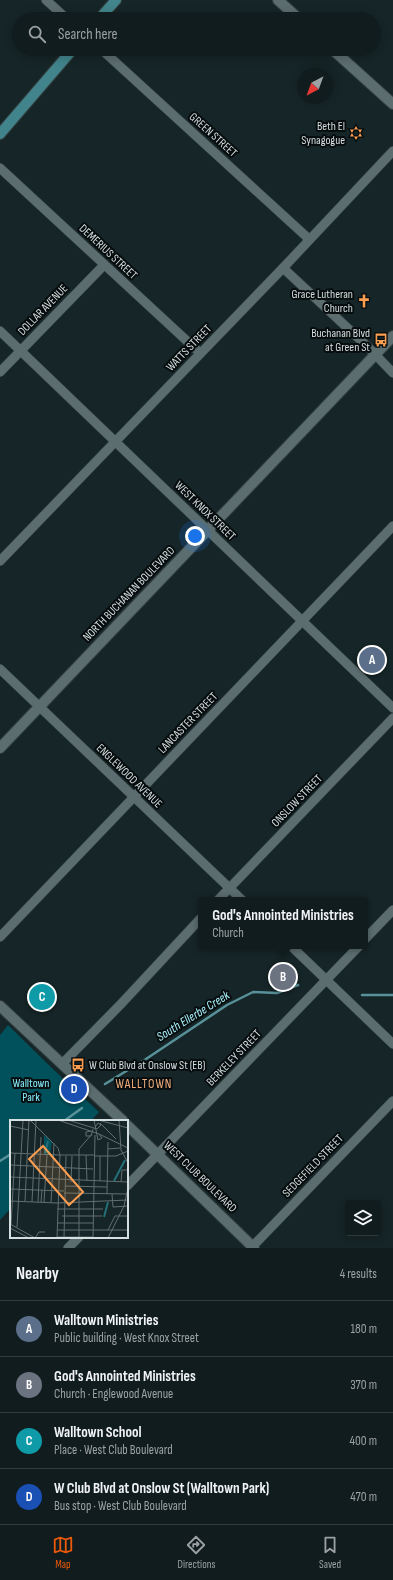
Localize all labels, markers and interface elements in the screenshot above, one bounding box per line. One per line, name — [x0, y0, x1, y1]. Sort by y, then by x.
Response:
search box — [12, 12, 381, 56]
icon: search — [26, 23, 48, 45]
text: Search here — [58, 25, 118, 44]
north arrow — [297, 68, 333, 104]
street label: GREEN STREET — [186, 109, 240, 161]
place label: Beth El Synagogue — [301, 119, 345, 148]
synagogue icon: Beth El Synagogue — [348, 125, 364, 141]
street label: DEMERIUS STREET — [76, 221, 140, 283]
street label: DOLLAR AVENUE — [15, 281, 71, 339]
place label: Grace Lutheran Church — [292, 287, 353, 316]
church icon: Grace Lutheran Church — [356, 293, 372, 309]
street label: WATTS STREET — [163, 321, 215, 374]
place label: Buchanan Blvd at Green St — [311, 326, 370, 355]
bus stop icon: Buchanan Blvd at Green St — [373, 332, 389, 348]
street label: WEST KNOX STREET — [171, 478, 239, 544]
your location — [185, 526, 205, 546]
street label: NORTH BUCHANAN BOULEVARD — [80, 543, 178, 645]
pin: A — [359, 645, 385, 675]
street label: LANCASTER STREET — [155, 689, 221, 757]
street label: ENGLEWOOD AVENUE — [93, 741, 165, 811]
street label: ONSLOW STREET — [268, 772, 326, 830]
popup — [198, 897, 368, 949]
text: God's Annointed Ministries — [212, 906, 354, 925]
text: Church — [212, 925, 244, 941]
pin: B — [270, 962, 296, 992]
pin: C — [29, 982, 55, 1012]
water label: South Ellerbe Creek — [154, 987, 233, 1045]
street label: BERKELEY STREET — [203, 1027, 265, 1089]
bus stop icon: W Club Blvd at Onslow St (EB) — [70, 1057, 86, 1073]
place label: W Club Blvd at Onslow St (EB) — [89, 1058, 205, 1073]
pin: D — [61, 1074, 87, 1104]
park label: Walltown Park — [13, 1076, 49, 1105]
district label: WALLTOWN — [116, 1076, 172, 1092]
inset map — [10, 1120, 128, 1238]
street label: SEDGEFIELD STREET — [279, 1131, 347, 1201]
street label: WEST CLUB BOULEVARD — [160, 1138, 240, 1216]
map controls — [345, 1200, 381, 1236]
button: layers — [345, 1200, 381, 1236]
text: Nearby — [16, 1264, 59, 1284]
text: 4 results — [340, 1266, 377, 1282]
text: Walltown Ministries — [54, 1311, 158, 1330]
text: A — [26, 1321, 32, 1337]
text: 180 m — [351, 1321, 377, 1337]
text: Public building · West Knox Street — [54, 1330, 199, 1346]
text: God's Annointed Ministries — [54, 1367, 196, 1386]
text: B — [26, 1377, 32, 1393]
text: 370 m — [350, 1377, 377, 1393]
text: Church · Englewood Avenue — [54, 1386, 173, 1402]
text: Walltown School — [54, 1423, 142, 1442]
text: C — [26, 1433, 32, 1449]
text: 400 m — [350, 1433, 377, 1449]
text: Place · West Club Boulevard — [54, 1442, 173, 1458]
text: W Club Blvd at Onslow St (Walltown Park) — [54, 1479, 269, 1498]
text: D — [26, 1489, 32, 1505]
text: 470 m — [350, 1489, 377, 1505]
text: Bus stop · West Club Boulevard — [54, 1498, 187, 1514]
tab: Map — [52, 1534, 74, 1571]
tab: Directions — [178, 1534, 215, 1571]
tab: Saved — [319, 1534, 341, 1571]

